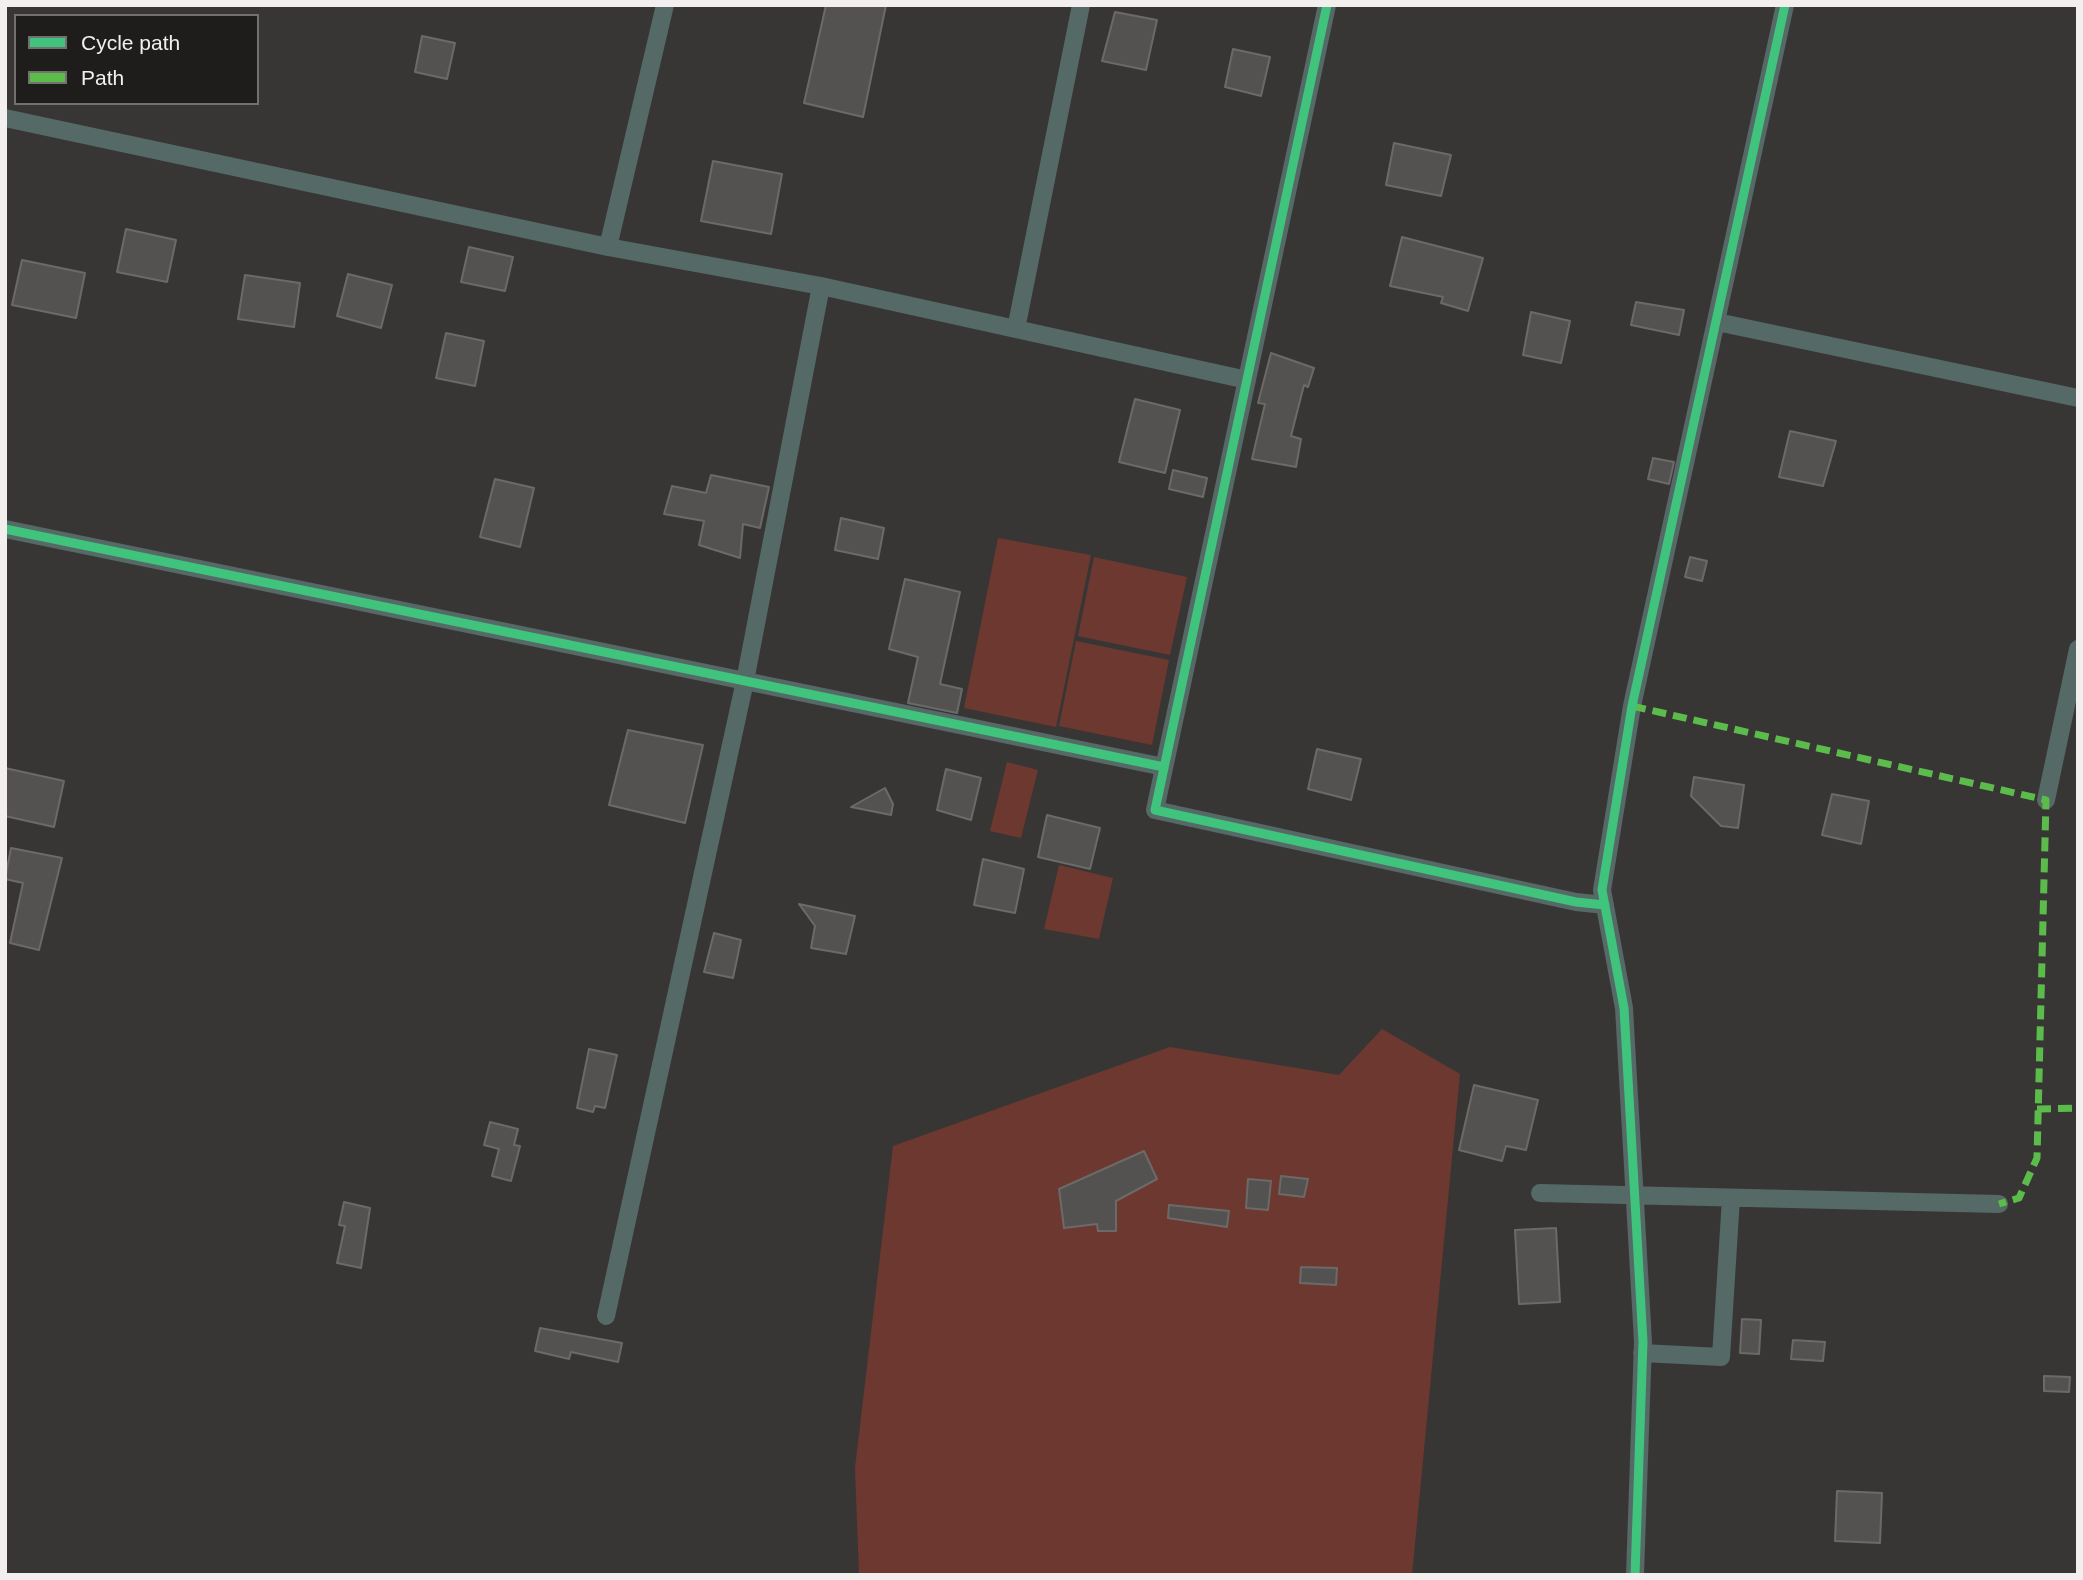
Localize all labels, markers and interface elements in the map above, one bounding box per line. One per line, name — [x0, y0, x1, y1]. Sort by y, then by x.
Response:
legend — [14, 14, 259, 105]
text: Cycle path — [81, 31, 180, 54]
text: Path — [81, 66, 124, 89]

